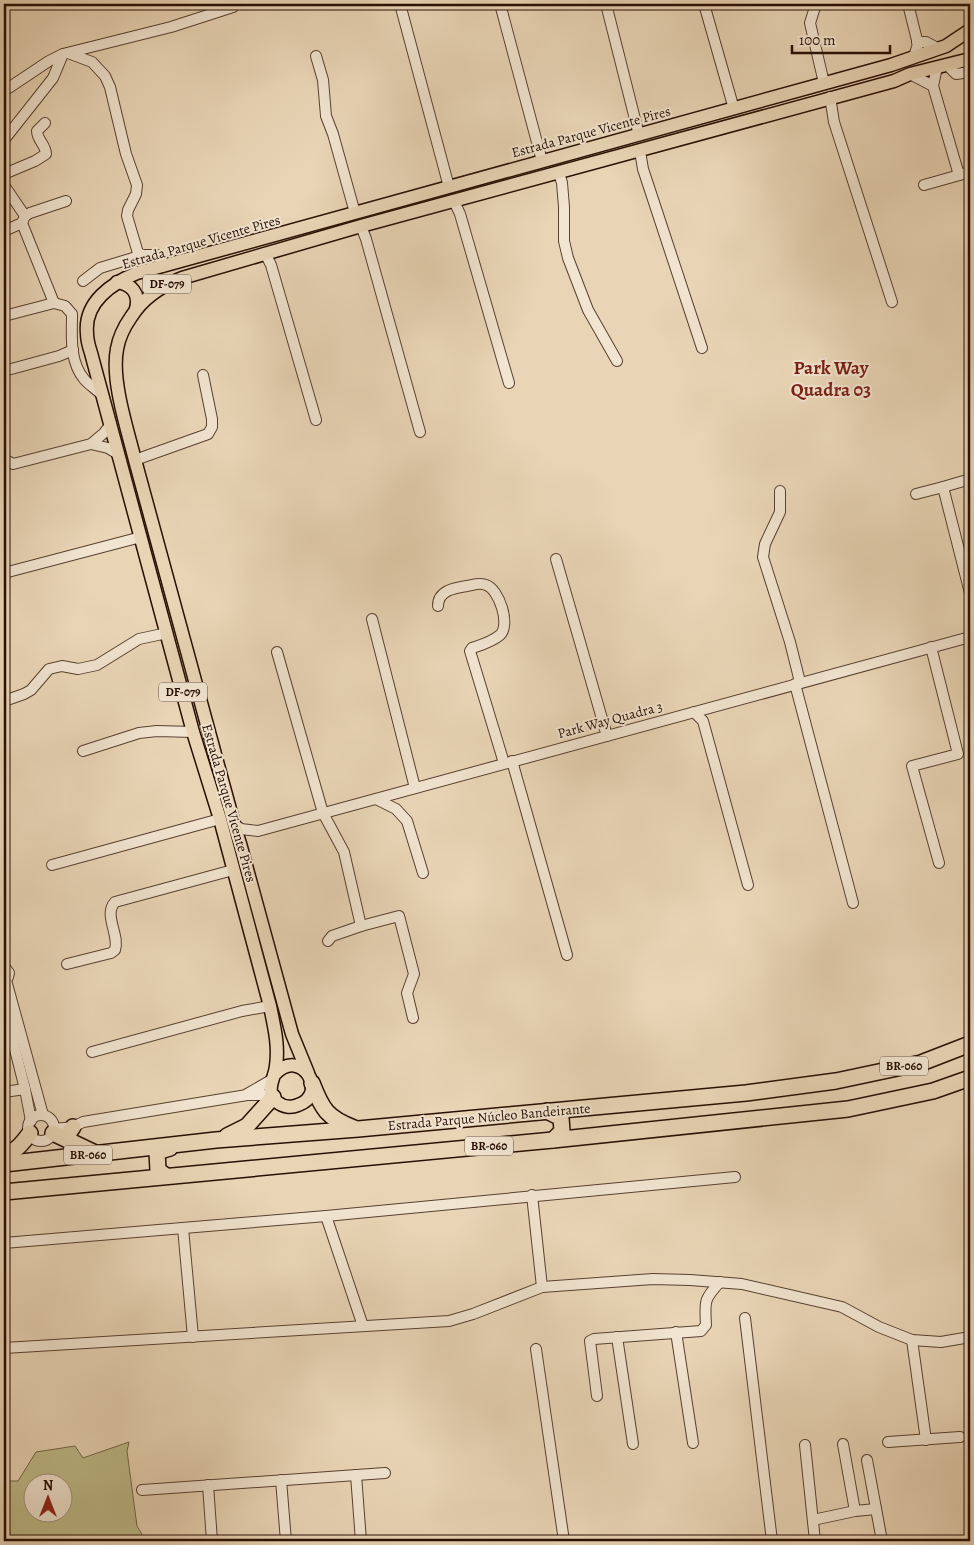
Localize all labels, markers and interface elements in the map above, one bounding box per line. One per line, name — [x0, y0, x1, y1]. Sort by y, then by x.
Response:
scale bar — [792, 22, 889, 54]
text: 100 m — [799, 30, 836, 50]
street label: Estrada Parque Vicente Pires — [509, 102, 673, 162]
street label: Estrada Parque Vicente Pires — [120, 210, 282, 274]
road number: DF-079 — [143, 274, 191, 294]
district label: Park Way Quadra 03 — [791, 355, 871, 403]
road number: DF-079 — [159, 682, 207, 702]
street label: Park Way Quadra 3 — [555, 697, 665, 743]
street label: Estrada Parque Vicente Pires — [197, 722, 261, 884]
road number: BR-060 — [880, 1056, 928, 1076]
street label: Estrada Parque Núcleo Bandeirante — [387, 1099, 591, 1135]
road number: BR-060 — [465, 1136, 513, 1156]
road number: BR-060 — [64, 1146, 112, 1164]
north arrow — [22, 1472, 72, 1522]
text: N — [43, 1476, 53, 1495]

